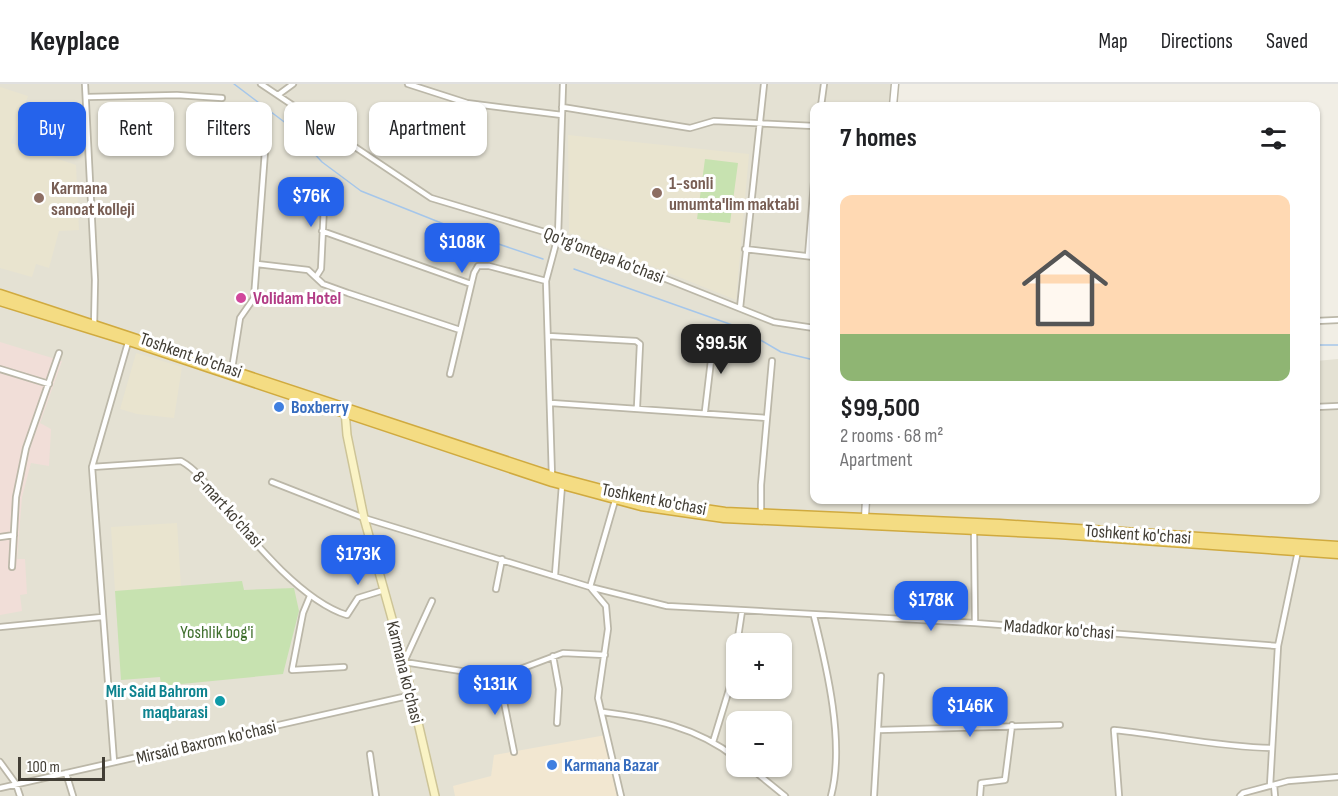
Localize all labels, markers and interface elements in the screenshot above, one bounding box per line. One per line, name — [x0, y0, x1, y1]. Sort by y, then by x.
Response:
text: Keyplace — [30, 25, 120, 58]
text: Map — [1098, 29, 1128, 54]
text: Directions — [1161, 29, 1233, 54]
text: Saved — [1266, 29, 1308, 54]
chip: Buy — [18, 102, 86, 156]
chip: Rent — [98, 102, 174, 156]
chip: Filters — [186, 102, 272, 156]
chip: New — [284, 102, 357, 156]
chip: Apartment — [369, 102, 487, 156]
icon: filters — [1257, 122, 1290, 155]
text: 7 homes — [840, 123, 917, 154]
place label: 1-sonli umumta'lim maktabi — [669, 173, 799, 215]
pin: $76K — [275, 177, 347, 228]
place label: Karmana sanoat kolleji — [51, 178, 135, 220]
text: $76K — [292, 184, 330, 208]
marker: 1-sonli umumta'lim maktabi — [650, 186, 664, 200]
marker: Karmana sanoat kolleji — [32, 191, 46, 205]
pin: $108K — [420, 223, 504, 274]
street label: Qo'rg'ontepa ko'chasi — [541, 223, 667, 288]
text: $108K — [439, 230, 485, 254]
icon: home — [1011, 234, 1119, 342]
place label: Volidam Hotel — [253, 288, 341, 309]
marker: Volidam Hotel — [234, 291, 248, 305]
pin: $99.5K — [672, 324, 770, 375]
street label: Toshkent ko'chasi — [137, 328, 245, 383]
text: $99.5K — [695, 331, 747, 355]
text: $99,500 — [840, 393, 920, 424]
place label: Boxberry — [291, 397, 350, 418]
marker: Boxberry — [272, 400, 286, 414]
text: 2 rooms · 68 m² — [840, 424, 944, 448]
text: Apartment — [840, 448, 913, 472]
street label: 8-mart ko'chasi — [188, 467, 267, 552]
street label: Toshkent ko'chasi — [600, 479, 708, 520]
street label: Toshkent ko'chasi — [1084, 520, 1192, 549]
pin: $173K — [316, 535, 400, 586]
text: $173K — [335, 542, 381, 566]
pin: $178K — [889, 581, 973, 632]
text: $178K — [908, 588, 954, 612]
street label: Madadkor ko'chasi — [1003, 615, 1115, 644]
street label: Karmana ko'chasi — [382, 619, 427, 725]
park label: Yoshlik bog'i — [180, 622, 254, 643]
map controls — [726, 633, 792, 777]
button: + — [726, 633, 792, 699]
pin: $131K — [453, 665, 537, 716]
text: $131K — [473, 672, 517, 696]
place label: Mir Said Bahrom maqbarasi — [106, 681, 208, 723]
pin: $146K — [928, 687, 1012, 738]
marker: Mir Said Bahrom maqbarasi — [213, 694, 227, 708]
text: $146K — [947, 694, 993, 718]
button: − — [726, 711, 792, 777]
street label: Mirsaid Baxrom ko'chasi — [134, 716, 278, 769]
scale bar — [18, 754, 105, 782]
place label: Karmana Bazar — [564, 755, 659, 776]
text: 100 m — [27, 758, 60, 777]
marker: Karmana Bazar — [545, 758, 559, 772]

